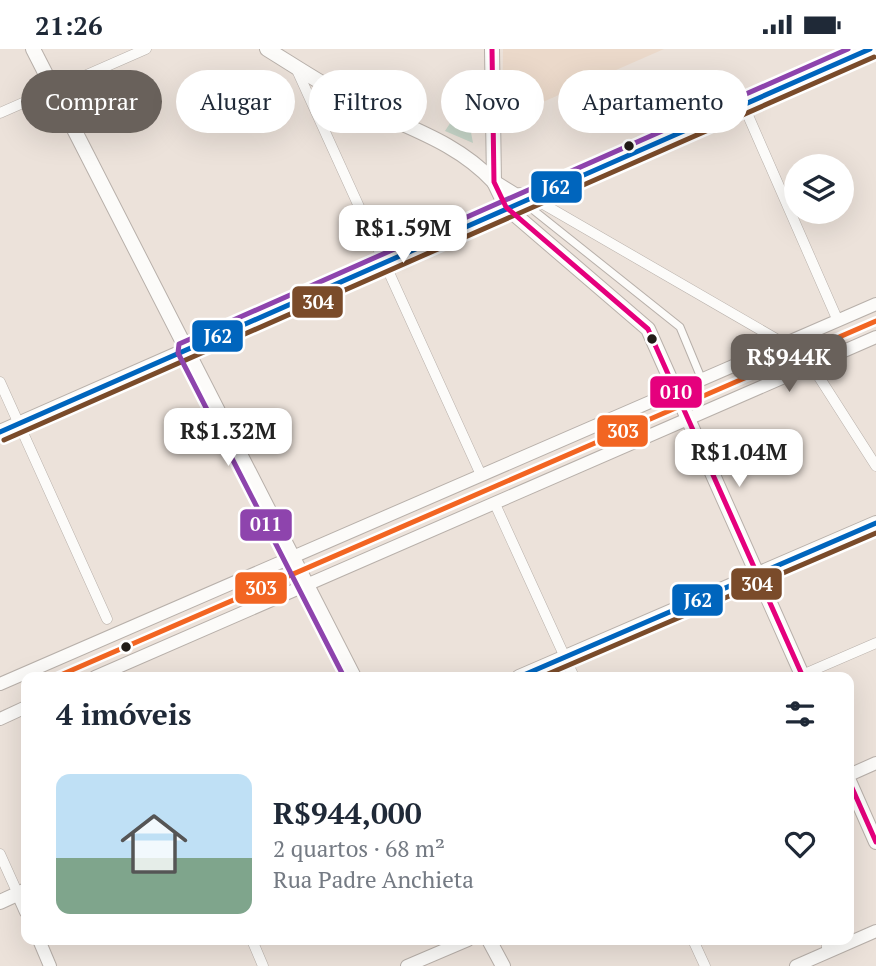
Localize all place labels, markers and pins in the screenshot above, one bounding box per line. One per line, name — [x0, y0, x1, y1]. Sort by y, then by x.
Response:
unlabelled marker — [622, 139, 636, 153]
pin: R$1.59M — [338, 205, 468, 265]
unlabelled marker — [645, 332, 659, 346]
pin: R$944K — [732, 335, 846, 394]
pin: R$1.32M — [163, 409, 293, 468]
pin: R$1.04M — [674, 429, 804, 489]
unlabelled marker — [119, 640, 133, 654]

